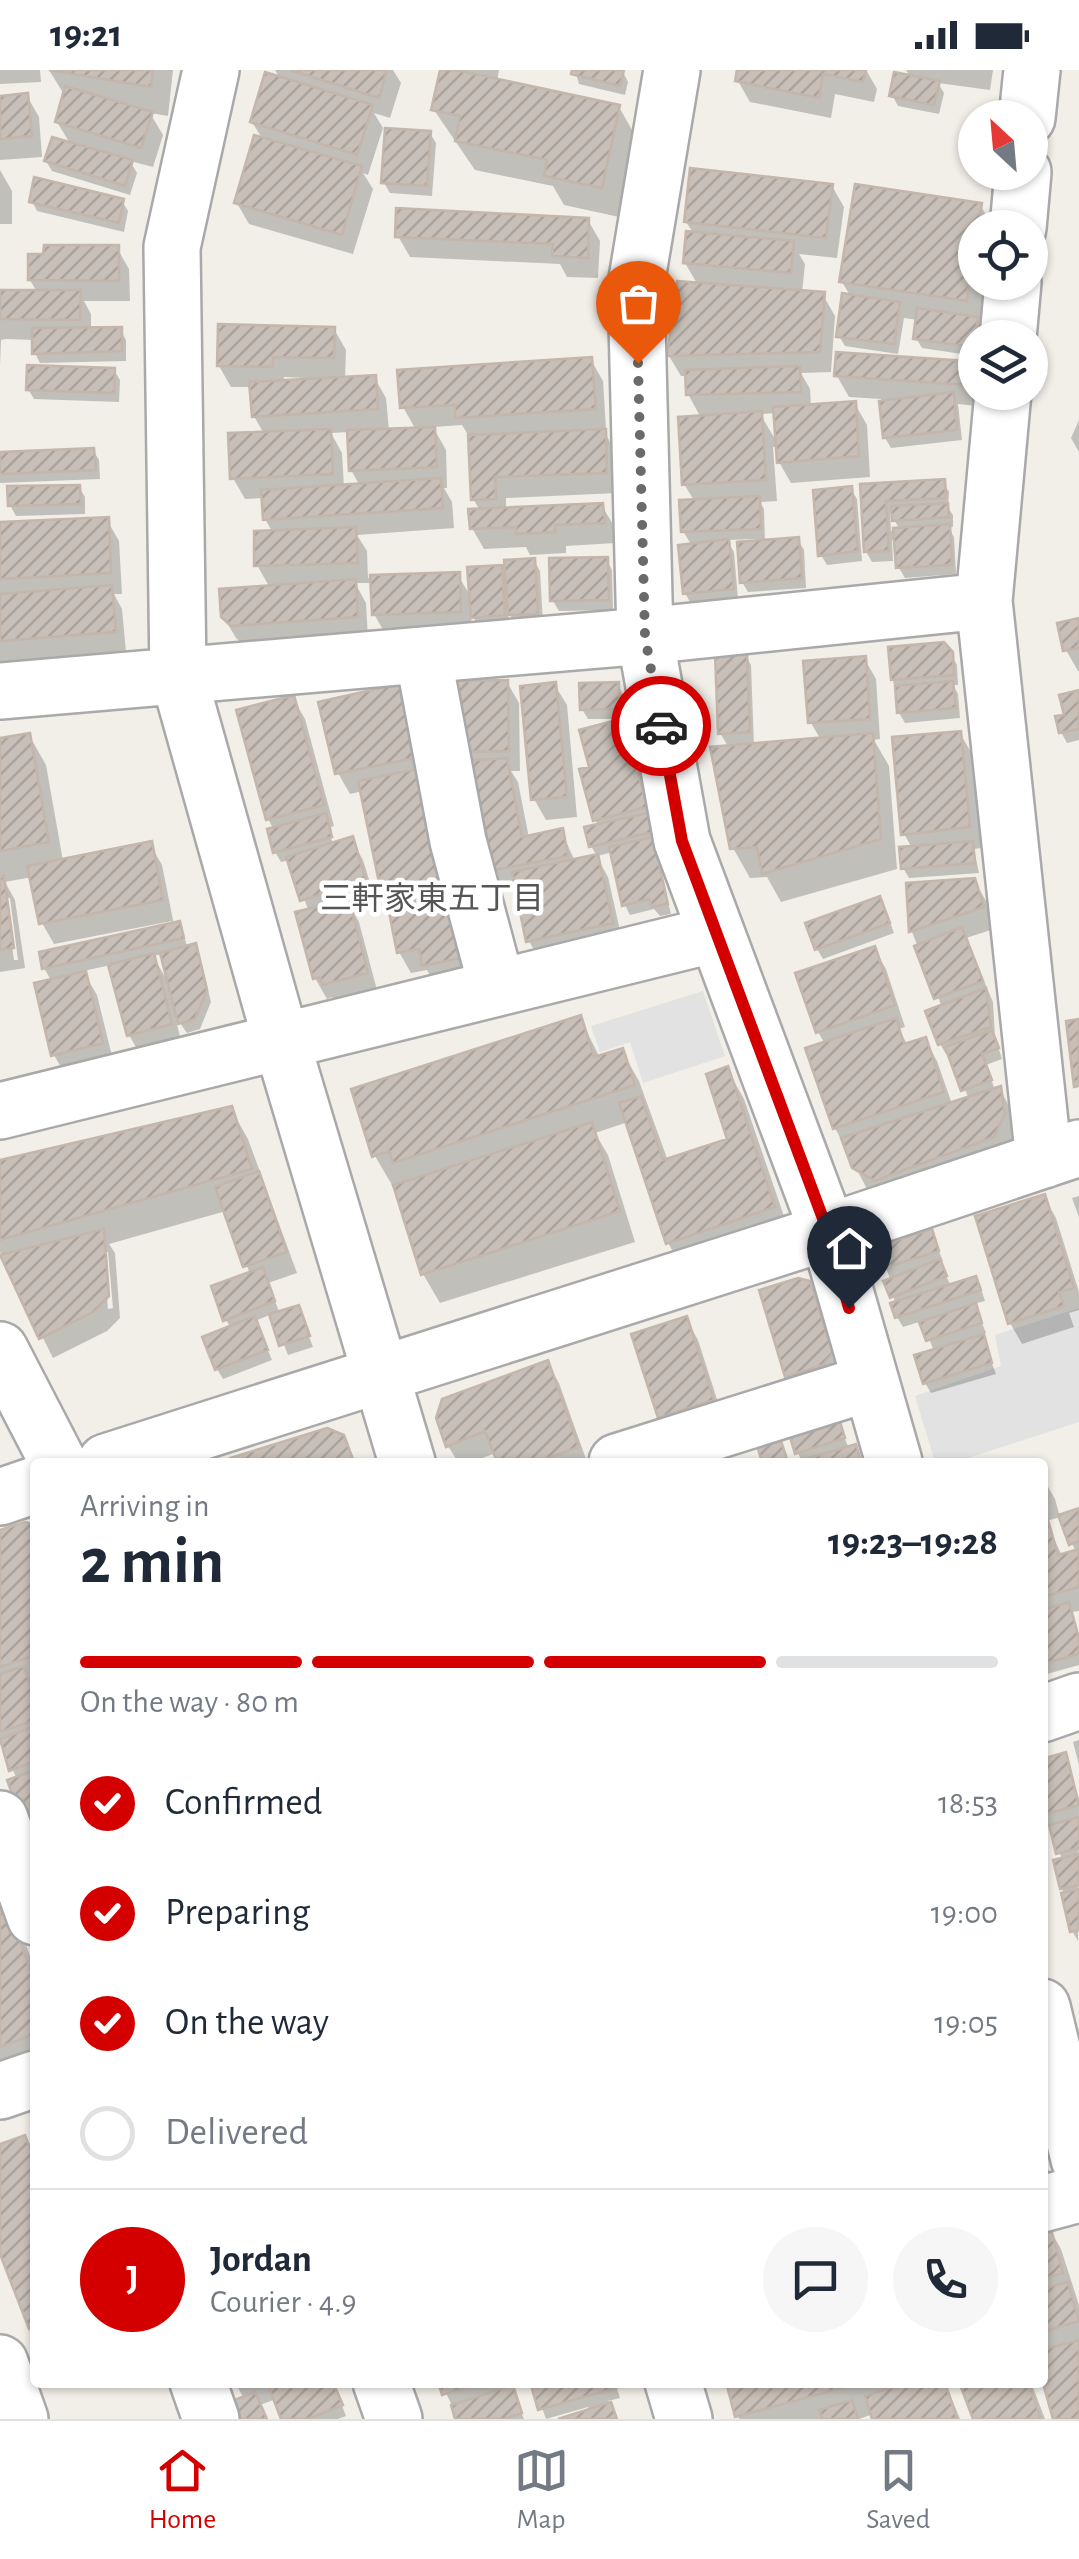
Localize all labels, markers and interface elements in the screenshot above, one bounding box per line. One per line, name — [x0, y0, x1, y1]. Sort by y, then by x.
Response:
text: 19:21 — [50, 16, 122, 54]
north arrow — [958, 100, 1048, 190]
map controls — [958, 100, 1048, 410]
button: locate — [958, 210, 1048, 300]
pin — [596, 261, 681, 364]
icon: bag — [611, 276, 666, 331]
button: layers — [958, 320, 1048, 410]
courier — [611, 676, 711, 776]
icon: car — [634, 699, 689, 754]
district label: 三軒家東五丁目 — [320, 882, 544, 915]
pin — [807, 1206, 892, 1309]
icon: home — [822, 1221, 877, 1276]
text: Arriving in — [80, 1490, 209, 1522]
text: 19:23–19:28 — [828, 1524, 998, 1562]
text: 2 min — [80, 1530, 224, 1595]
text: On the way · 80 m — [80, 1686, 299, 1718]
icon: check — [80, 1776, 135, 1831]
text: Confirmed — [165, 1784, 322, 1822]
text: 18:53 — [938, 1787, 998, 1819]
icon: check — [80, 1886, 135, 1941]
text: Preparing — [165, 1894, 310, 1932]
text: 19:00 — [931, 1897, 998, 1929]
icon: check — [80, 1996, 135, 2051]
text: On the way — [165, 2004, 329, 2042]
text: 19:05 — [934, 2007, 998, 2039]
text: Delivered — [165, 2114, 308, 2152]
button: chat — [763, 2227, 868, 2332]
button: phone — [893, 2227, 998, 2332]
text: Jordan — [210, 2241, 312, 2279]
text: J — [126, 2260, 139, 2298]
text: Courier · 4.9 — [210, 2286, 357, 2318]
tab: Home — [149, 2443, 216, 2537]
tab: Map — [514, 2443, 569, 2537]
tab: Saved — [866, 2443, 930, 2537]

